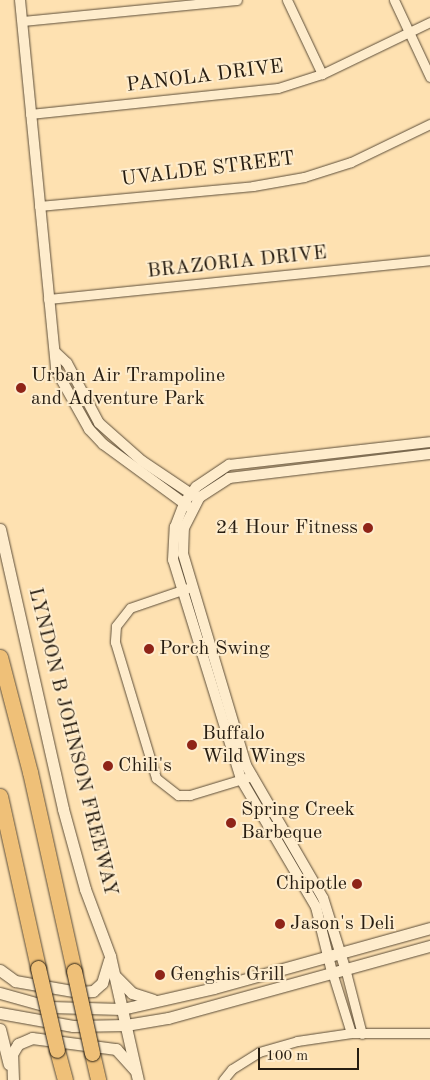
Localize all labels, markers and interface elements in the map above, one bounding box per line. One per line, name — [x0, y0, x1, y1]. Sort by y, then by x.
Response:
street label: PANOLA DRIVE — [125, 55, 285, 99]
street label: UVALDE STREET — [120, 147, 296, 193]
street label: BRAZORIA DRIVE — [146, 242, 328, 284]
place label: Urban Air Trampoline and Adventure Park — [31, 364, 225, 411]
marker: Urban Air Trampoline and Adventure Park — [15, 382, 27, 394]
place label: 24 Hour Fitness — [216, 516, 358, 540]
marker: 24 Hour Fitness — [362, 522, 374, 534]
street label: LYNDON B JOHNSON FREEWAY — [22, 585, 122, 899]
place label: Porch Swing — [159, 637, 270, 661]
marker: Porch Swing — [143, 643, 155, 655]
place label: Buffalo Wild Wings — [202, 722, 305, 769]
marker: Buffalo Wild Wings — [186, 739, 198, 751]
place label: Chili's — [118, 754, 172, 778]
marker: Chili's — [102, 760, 114, 772]
place label: Spring Creek Barbeque — [241, 799, 355, 846]
marker: Spring Creek Barbeque — [225, 817, 237, 829]
place label: Chipotle — [275, 872, 347, 896]
marker: Chipotle — [351, 878, 363, 890]
place label: Jason's Deli — [290, 912, 395, 936]
marker: Jason's Deli — [274, 918, 286, 930]
place label: Genghis Grill — [170, 963, 285, 987]
marker: Genghis Grill — [154, 969, 166, 981]
scale bar — [260, 1038, 361, 1070]
text: 100 m — [266, 1049, 308, 1064]

